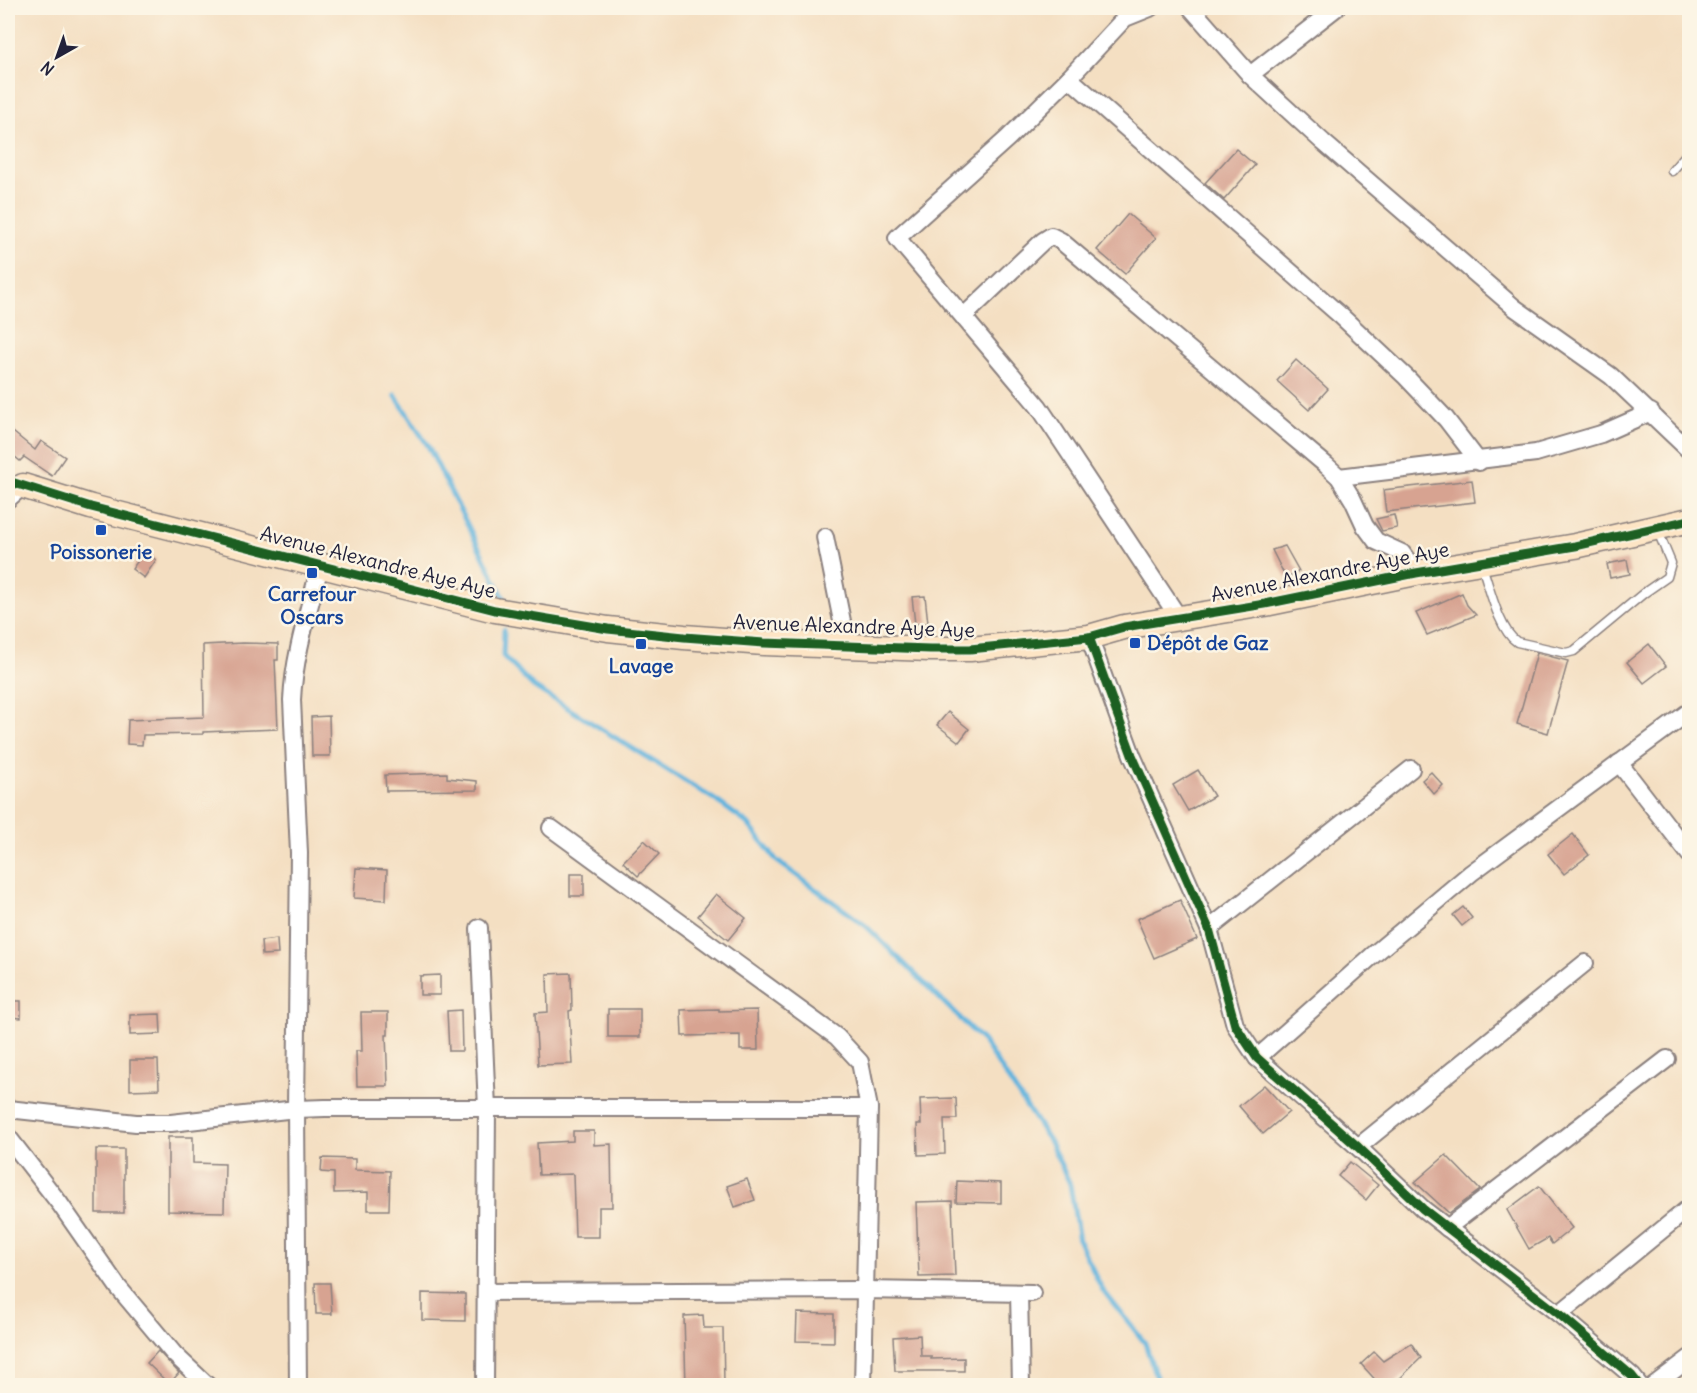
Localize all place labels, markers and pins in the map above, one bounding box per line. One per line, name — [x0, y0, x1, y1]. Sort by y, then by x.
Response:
marker: Poissonerie — [94, 523, 108, 537]
place label: Poissonerie — [50, 539, 152, 564]
marker: Carrefour Oscars — [305, 566, 319, 580]
place label: Carrefour Oscars — [268, 581, 357, 629]
place label: Dépôt de Gaz — [1147, 630, 1269, 655]
marker: Dépôt de Gaz — [1128, 636, 1142, 650]
marker: Lavage — [634, 637, 648, 651]
place label: Lavage — [608, 653, 674, 678]

